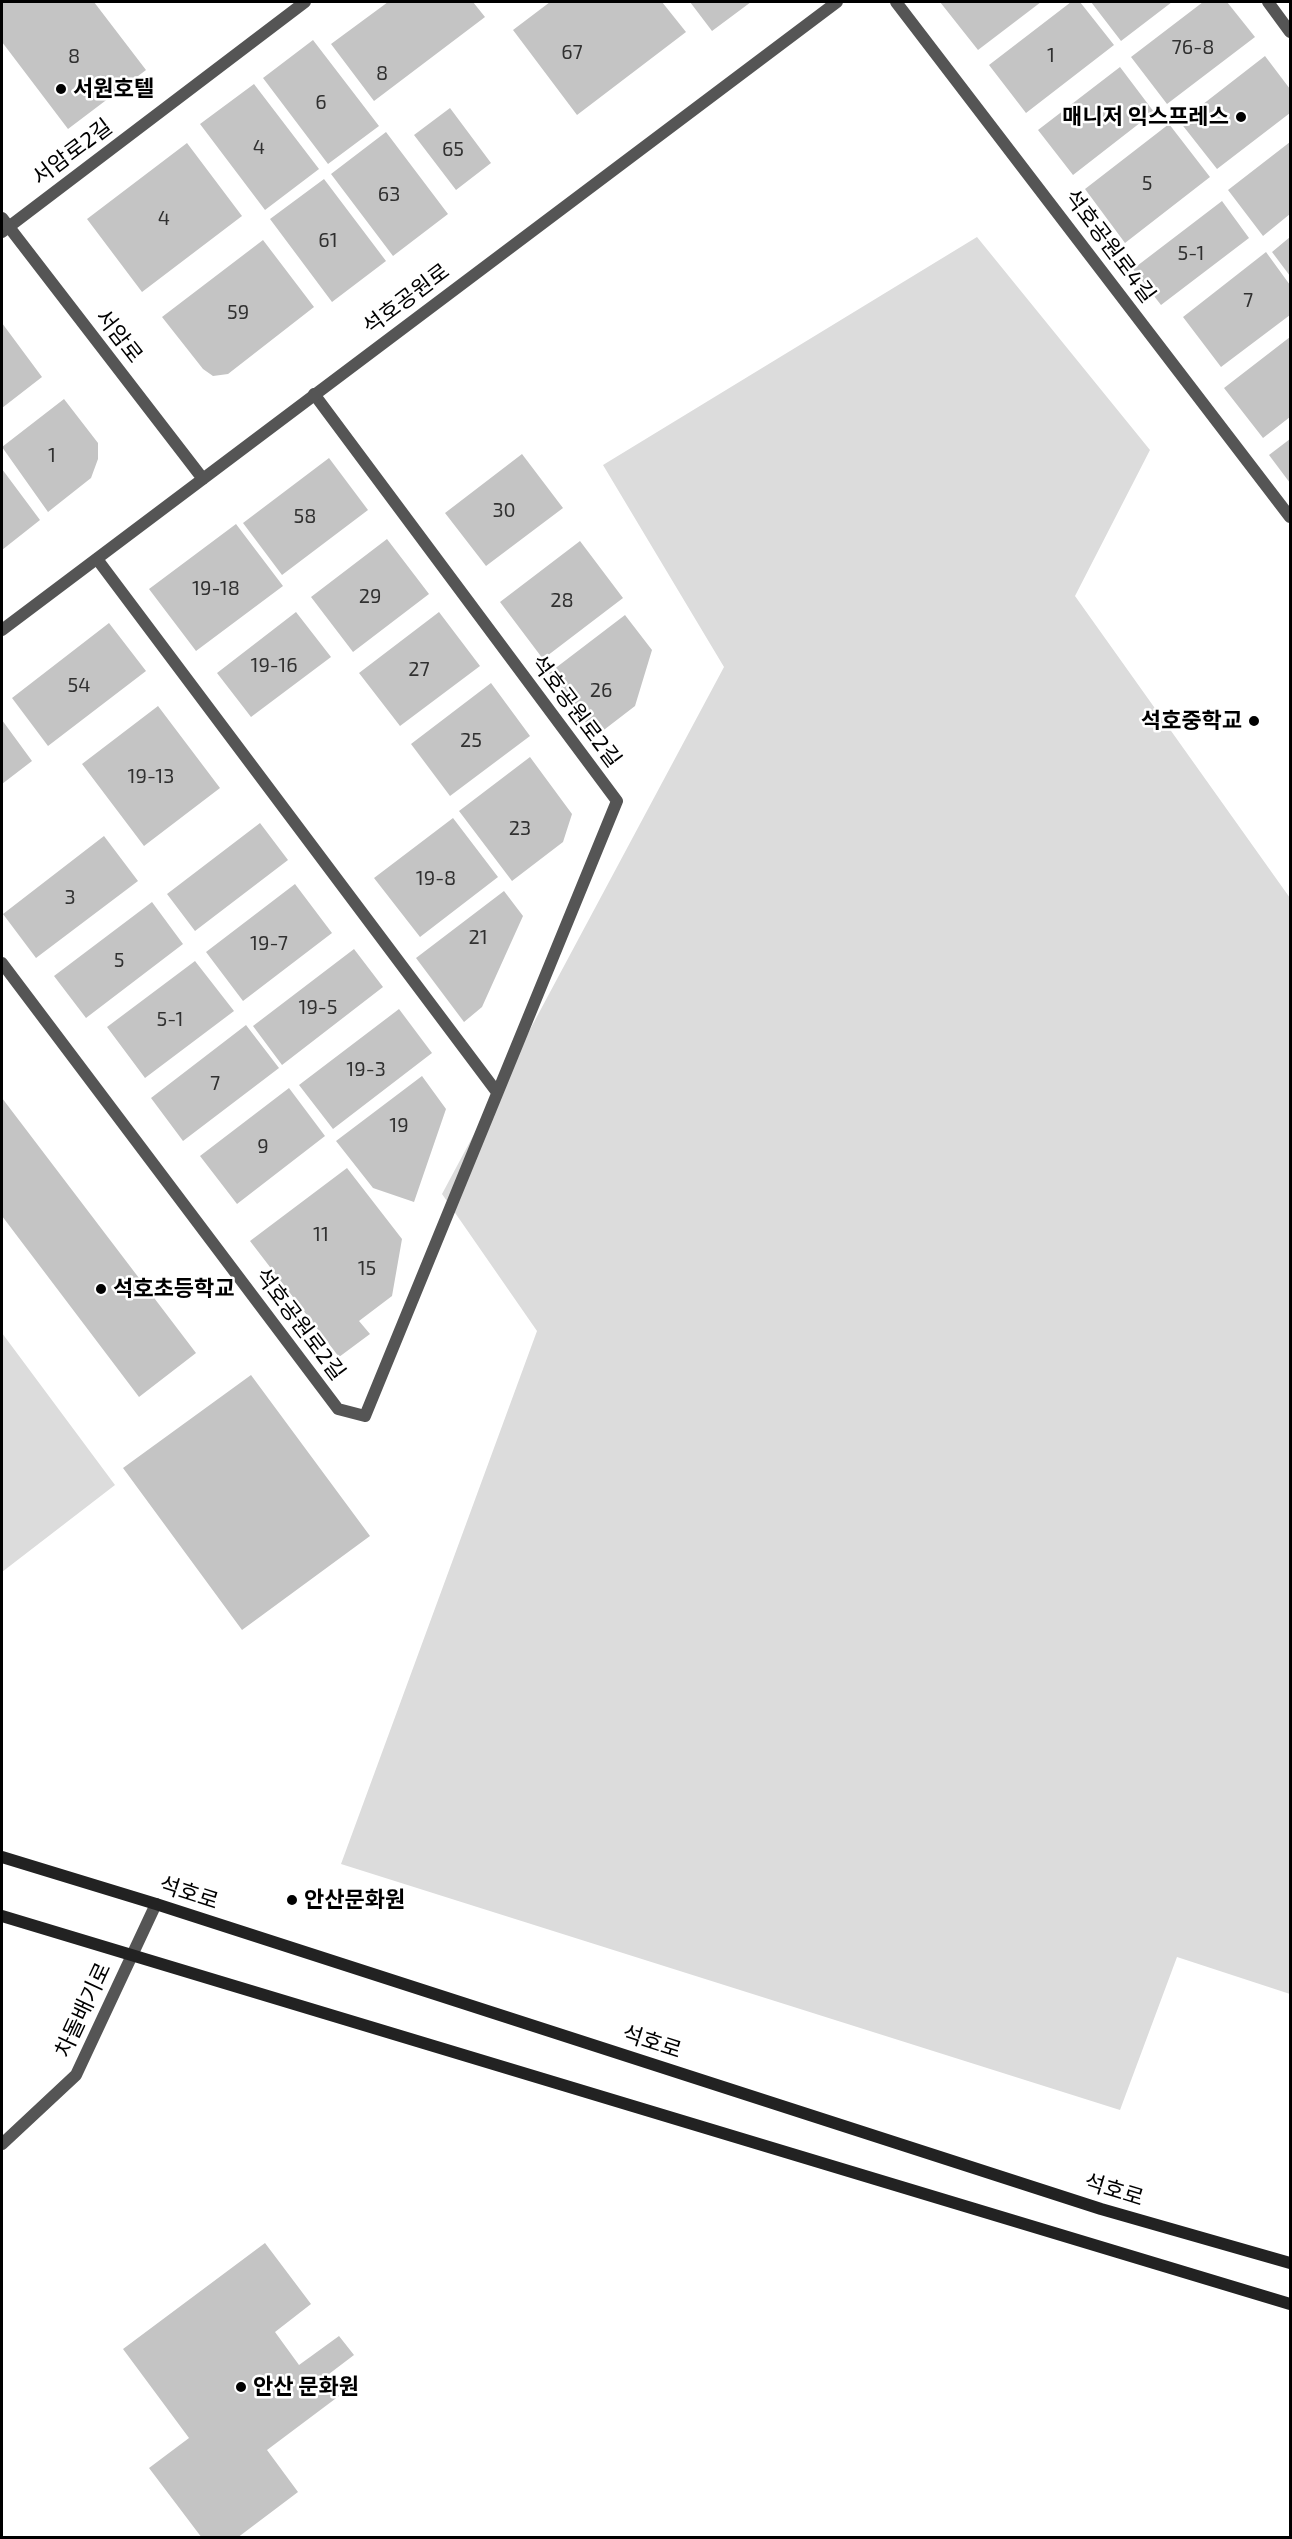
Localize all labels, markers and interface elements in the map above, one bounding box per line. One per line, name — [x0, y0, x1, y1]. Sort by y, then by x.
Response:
house number: 76-8 — [1172, 35, 1214, 59]
house number: 67 — [561, 40, 583, 64]
house number: 1 — [1047, 43, 1055, 67]
house number: 8 — [68, 44, 80, 68]
house number: 8 — [376, 61, 388, 85]
place label: 서원호텔 — [73, 76, 154, 102]
marker: 서원호텔 — [54, 82, 68, 96]
house number: 6 — [315, 90, 327, 114]
place label: 매니저 익스프레스 — [1062, 104, 1229, 130]
marker: 매니저 익스프레스 — [1234, 110, 1248, 124]
street label: 서암로2길 — [27, 113, 117, 191]
house number: 4 — [253, 135, 265, 159]
house number: 65 — [442, 137, 464, 161]
house number: 5 — [1142, 171, 1152, 195]
house number: 63 — [378, 182, 400, 206]
street label: 석호공원로4길 — [1059, 184, 1161, 308]
house number: 4 — [158, 206, 170, 230]
house number: 61 — [318, 228, 338, 252]
house number: 5-1 — [1177, 241, 1205, 265]
street label: 석호공원로 — [358, 258, 454, 340]
house number: 7 — [1243, 288, 1253, 312]
house number: 59 — [227, 300, 249, 324]
street label: 서암로 — [90, 304, 148, 368]
house number: 1 — [48, 443, 56, 467]
house number: 30 — [492, 498, 516, 522]
house number: 58 — [294, 504, 316, 528]
house number: 19-18 — [192, 576, 240, 600]
house number: 29 — [359, 584, 381, 608]
house number: 28 — [550, 588, 574, 612]
street label: 석호공원로2길 — [525, 650, 627, 772]
house number: 19-16 — [250, 653, 298, 677]
house number: 27 — [408, 657, 430, 681]
house number: 54 — [67, 673, 91, 697]
house number: 26 — [590, 678, 612, 702]
place label: 석호중학교 — [1141, 708, 1242, 734]
marker: 석호중학교 — [1247, 714, 1261, 728]
house number: 25 — [460, 728, 482, 752]
house number: 19-13 — [128, 764, 174, 788]
house number: 23 — [509, 816, 531, 840]
house number: 19-8 — [416, 866, 456, 890]
house number: 3 — [64, 885, 76, 909]
house number: 21 — [468, 925, 488, 949]
house number: 19-7 — [250, 931, 288, 955]
house number: 5 — [114, 948, 124, 972]
house number: 19-5 — [298, 995, 338, 1019]
house number: 5-1 — [156, 1007, 184, 1031]
house number: 19-3 — [346, 1057, 386, 1081]
house number: 7 — [210, 1071, 220, 1095]
house number: 19 — [389, 1113, 409, 1137]
house number: 9 — [257, 1134, 269, 1158]
house number: 11 — [313, 1222, 329, 1246]
house number: 15 — [358, 1256, 376, 1280]
street label: 석호공원로2길 — [249, 1263, 351, 1385]
place label: 석호초등학교 — [113, 1276, 234, 1302]
marker: 석호초등학교 — [94, 1282, 108, 1296]
street label: 석호로 — [156, 1871, 222, 1915]
place label: 안산문화원 — [304, 1887, 405, 1913]
marker: 안산문화원 — [285, 1893, 299, 1907]
street label: 차돌배기로 — [50, 1959, 116, 2061]
street label: 석호로 — [619, 2020, 685, 2064]
street label: 석호로 — [1081, 2169, 1147, 2211]
place label: 안산 문화원 — [253, 2374, 359, 2400]
marker: 안산 문화원 — [234, 2380, 248, 2394]

